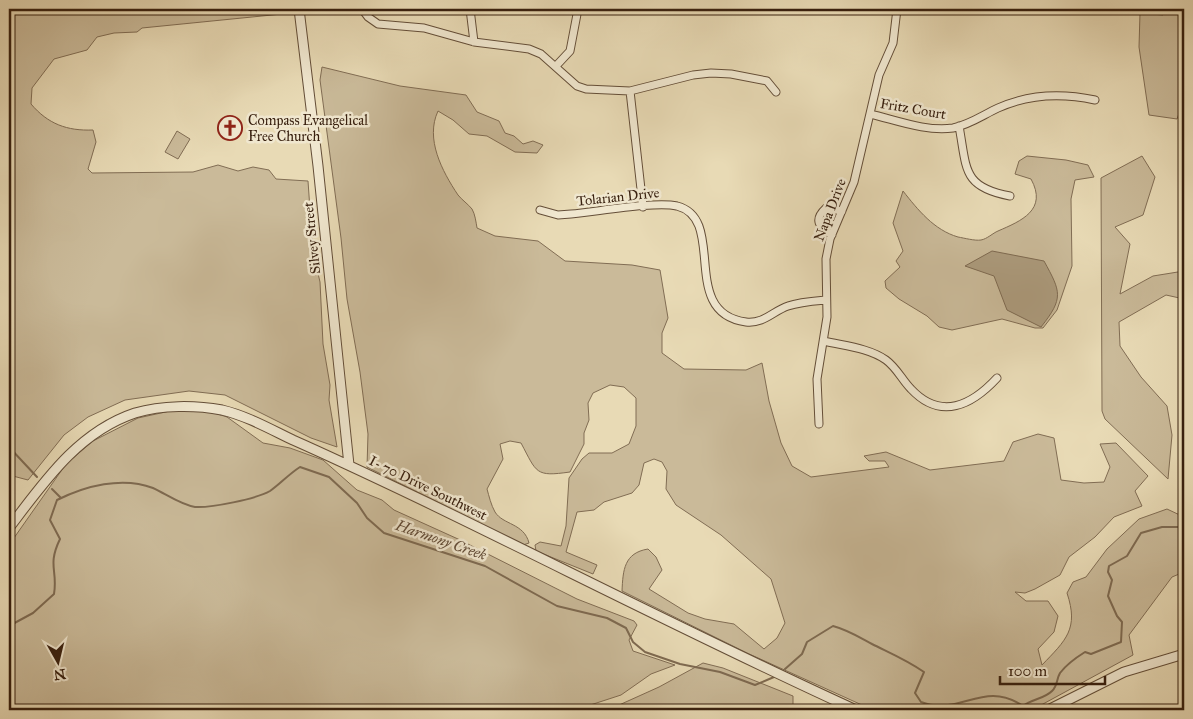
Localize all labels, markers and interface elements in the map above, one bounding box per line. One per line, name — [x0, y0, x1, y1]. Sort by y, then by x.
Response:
street label: Fritz Court — [879, 95, 947, 123]
place label: Compass Evangelical Free Church — [248, 112, 368, 145]
church icon: Compass Evangelical Free Church — [217, 115, 243, 141]
street label: Napa Drive — [810, 176, 850, 244]
street label: Tolarian Drive — [576, 184, 660, 210]
street label: Silvey Street — [300, 201, 324, 275]
street label: I- 70 Drive Southwest — [366, 452, 490, 524]
water label: Harmony Creek — [392, 516, 489, 564]
north arrow — [32, 636, 82, 686]
scale bar — [1000, 654, 1106, 686]
text: 100 m — [1008, 662, 1048, 680]
text: N — [53, 665, 67, 684]

